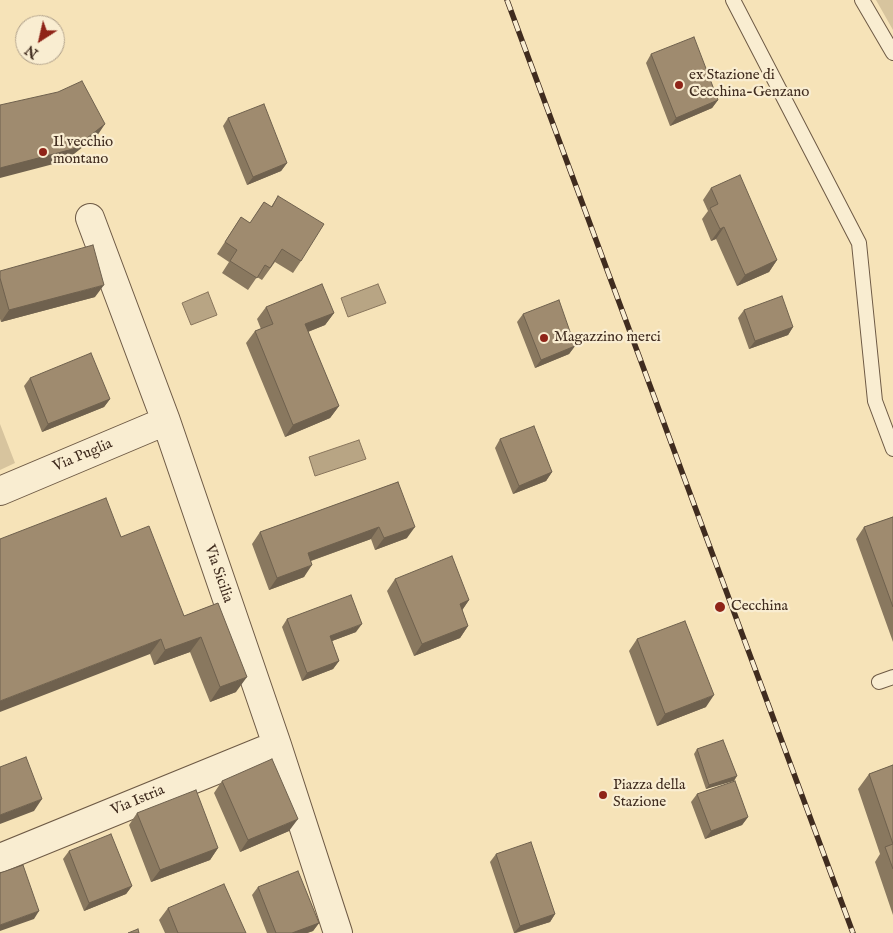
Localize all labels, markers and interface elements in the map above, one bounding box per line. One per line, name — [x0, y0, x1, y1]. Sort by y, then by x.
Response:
north arrow — [15, 15, 65, 65]
text: N — [22, 41, 42, 62]
place label: ex Stazione di Cecchina-Genzano — [689, 67, 809, 102]
marker: ex Stazione di Cecchina-Genzano — [673, 79, 685, 91]
place label: Il vecchio montano — [53, 134, 113, 169]
marker: Il vecchio montano — [37, 146, 49, 158]
place label: Magazzino merci — [554, 329, 661, 347]
marker: Magazzino merci — [538, 332, 550, 344]
street label: Via Puglia — [51, 435, 115, 477]
street label: Via Sicilia — [200, 543, 236, 605]
place label: Cecchina — [731, 598, 788, 616]
marker: Cecchina — [713, 600, 727, 614]
place label: Piazza della Stazione — [613, 777, 685, 812]
street label: Via Istria — [108, 782, 168, 820]
marker: Piazza della Stazione — [597, 789, 609, 801]

